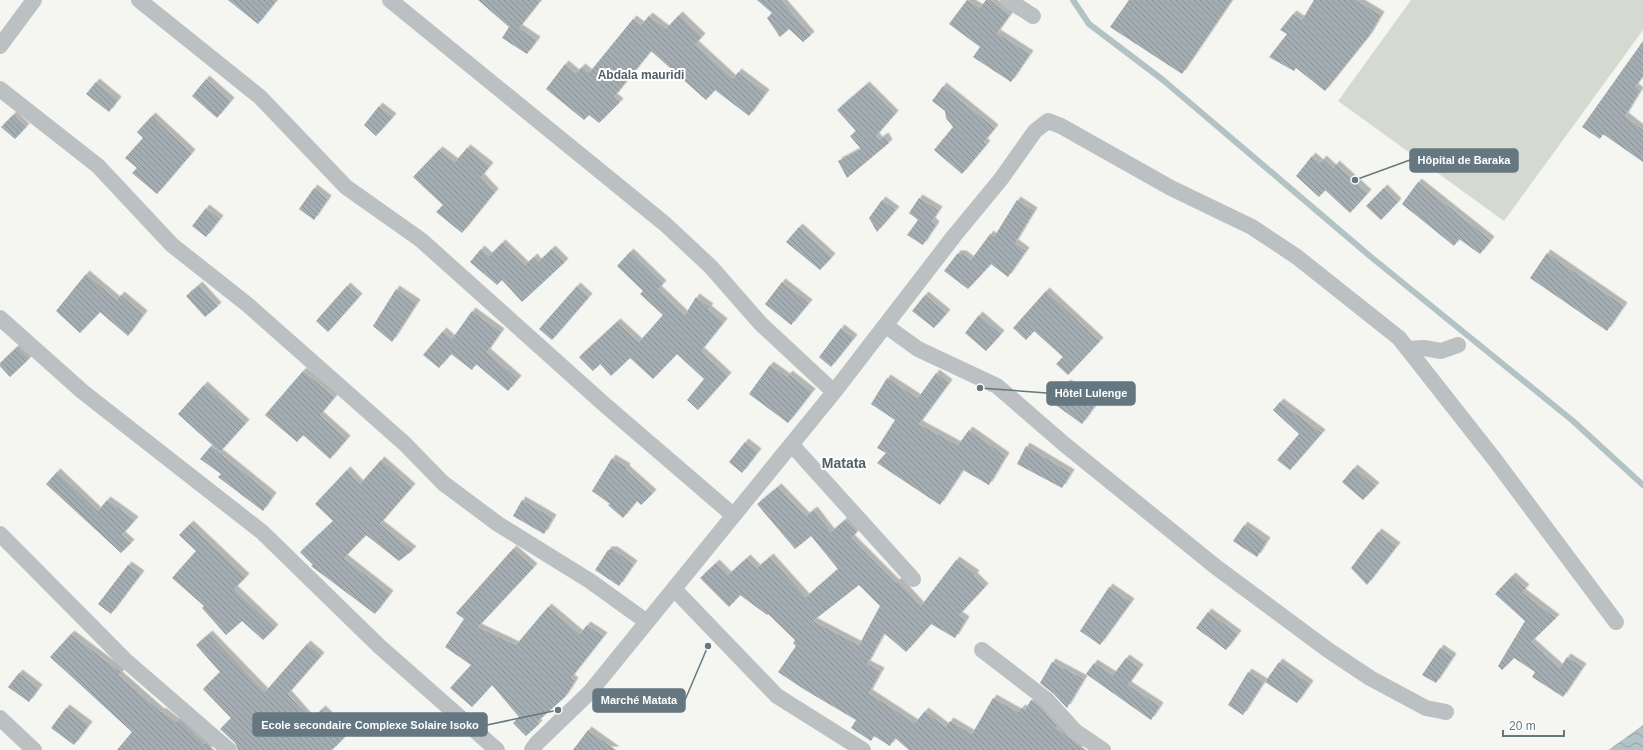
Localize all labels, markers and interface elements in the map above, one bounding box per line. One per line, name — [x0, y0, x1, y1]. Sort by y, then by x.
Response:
district label: Abdala mauridi — [598, 68, 684, 82]
callout: Hôpital de Baraka — [1410, 149, 1518, 172]
text: Hôpital de Baraka — [1418, 154, 1511, 166]
callout: Hôtel Lulenge — [1047, 382, 1135, 405]
text: Hôtel Lulenge — [1055, 387, 1127, 399]
district label: Matata — [822, 455, 866, 471]
callout: Marché Matata — [593, 689, 685, 712]
text: Marché Matata — [601, 694, 678, 706]
scale bar — [1503, 712, 1564, 738]
callout: Ecole secondaire Complexe Solaire Isoko — [253, 713, 487, 736]
text: Ecole secondaire Complexe Solaire Isoko — [261, 719, 479, 731]
text: 20 m — [1509, 719, 1536, 733]

